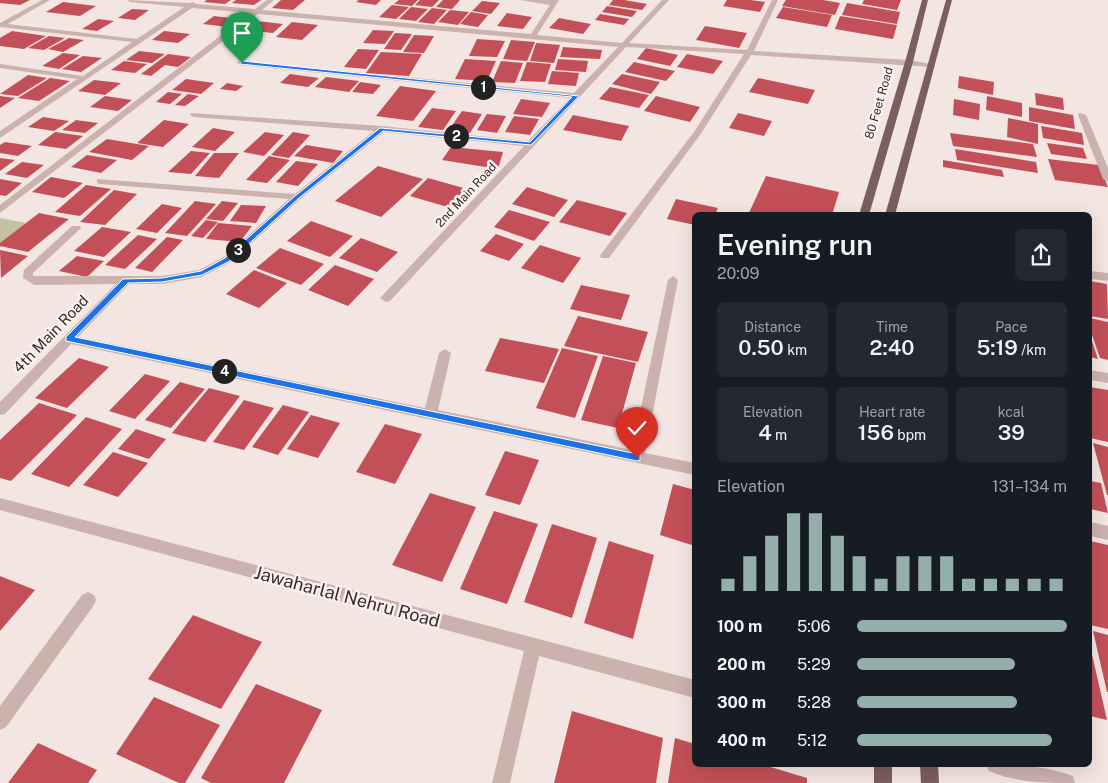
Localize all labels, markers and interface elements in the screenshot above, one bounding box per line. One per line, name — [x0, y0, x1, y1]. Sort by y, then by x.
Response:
pin — [221, 12, 263, 63]
icon: arrive — [228, 19, 256, 47]
street label: 80 Feet Road — [862, 65, 896, 141]
pin: 1 — [470, 74, 496, 100]
text: 1 — [481, 79, 487, 95]
pin: 2 — [444, 124, 468, 148]
text: 2 — [452, 128, 461, 144]
street label: 2nd Main Road — [433, 160, 499, 230]
text: Evening run — [717, 228, 873, 261]
button: share — [1015, 229, 1067, 281]
pin: 3 — [226, 238, 250, 262]
text: 3 — [234, 242, 243, 258]
text: 20:09 — [717, 264, 760, 283]
street label: 4th Main Road — [10, 292, 92, 376]
text: Distance — [744, 319, 801, 335]
text: Time — [876, 319, 908, 335]
text: Pace — [995, 319, 1027, 335]
text: 0.50 — [738, 335, 784, 360]
text: 2:40 — [870, 335, 914, 360]
text: 5:19 — [977, 335, 1018, 360]
text: km — [784, 342, 807, 358]
text: /km — [1018, 342, 1046, 358]
pin: 4 — [212, 358, 236, 384]
text: 4 — [220, 363, 229, 379]
text: Elevation — [743, 404, 802, 420]
text: Heart rate — [859, 404, 925, 420]
text: kcal — [998, 404, 1025, 420]
pin — [616, 407, 658, 458]
icon: check — [623, 414, 651, 442]
text: 4 — [758, 420, 772, 445]
text: 156 — [858, 420, 894, 445]
text: 39 — [998, 420, 1025, 445]
text: m — [772, 427, 787, 443]
text: bpm — [894, 427, 926, 443]
text: Elevation — [717, 477, 785, 496]
text: 131–134 m — [992, 477, 1067, 496]
street label: Jawaharlal Nehru Road — [252, 562, 442, 631]
text: 100 m — [717, 617, 762, 636]
text: 5:06 — [797, 617, 831, 636]
text: 200 m — [717, 655, 766, 674]
text: 5:29 — [797, 655, 831, 674]
text: 300 m — [717, 693, 766, 712]
text: 5:28 — [797, 693, 831, 712]
text: 400 m — [717, 731, 766, 750]
text: 5:12 — [797, 731, 827, 750]

